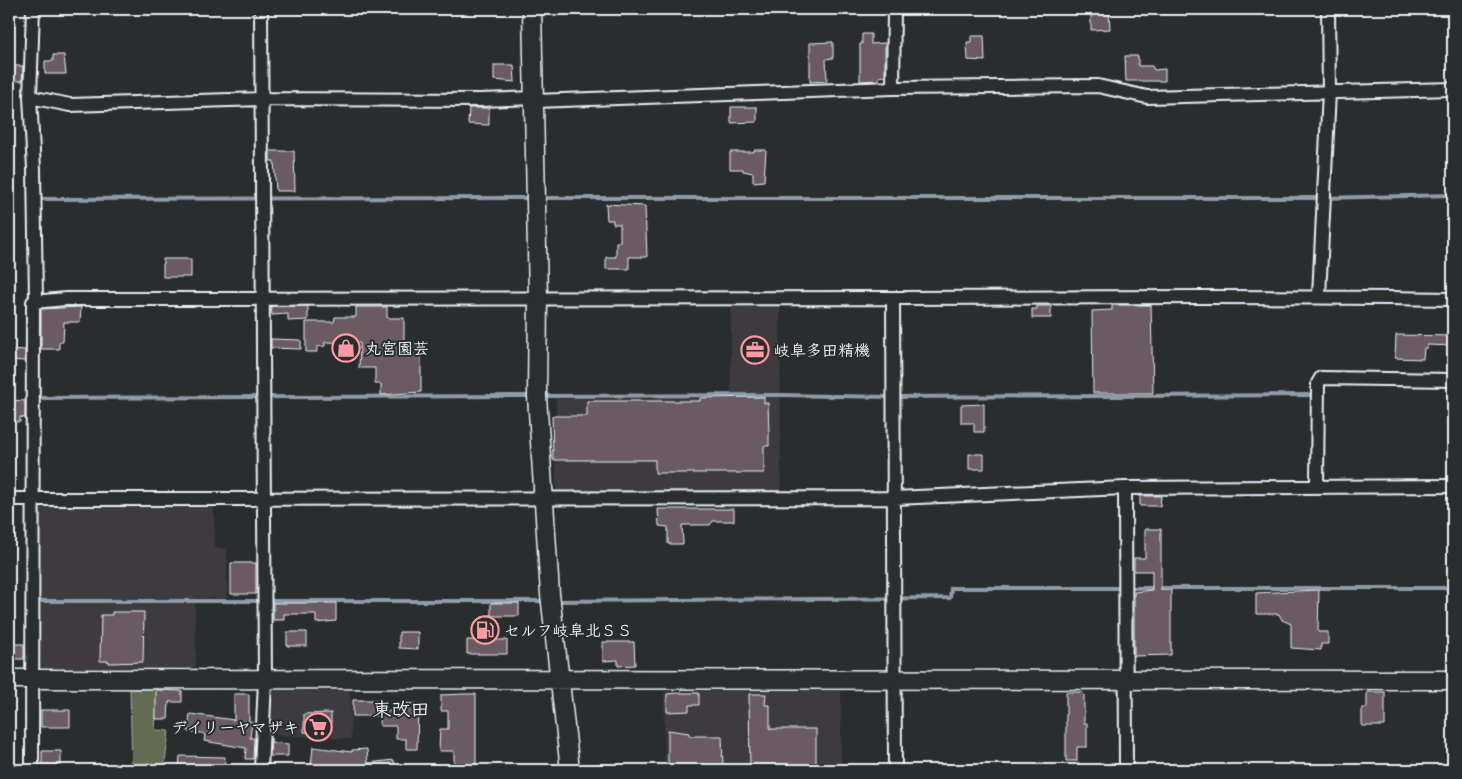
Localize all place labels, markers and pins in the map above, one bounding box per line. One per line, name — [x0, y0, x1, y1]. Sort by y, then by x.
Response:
shop icon: 丸宮園芸 — [331, 333, 361, 363]
office icon: 岐阜多田精機 — [740, 335, 770, 365]
place label: 丸宮園芸 — [365, 337, 429, 359]
place label: 岐阜多田精機 — [774, 339, 870, 361]
fuel station icon: セルフ岐阜北ＳＳ — [470, 615, 500, 645]
place label: セルフ岐阜北ＳＳ — [504, 619, 633, 641]
supermarket icon: デイリーヤマザキ — [303, 712, 333, 742]
place label: デイリーヤマザキ — [171, 716, 299, 738]

